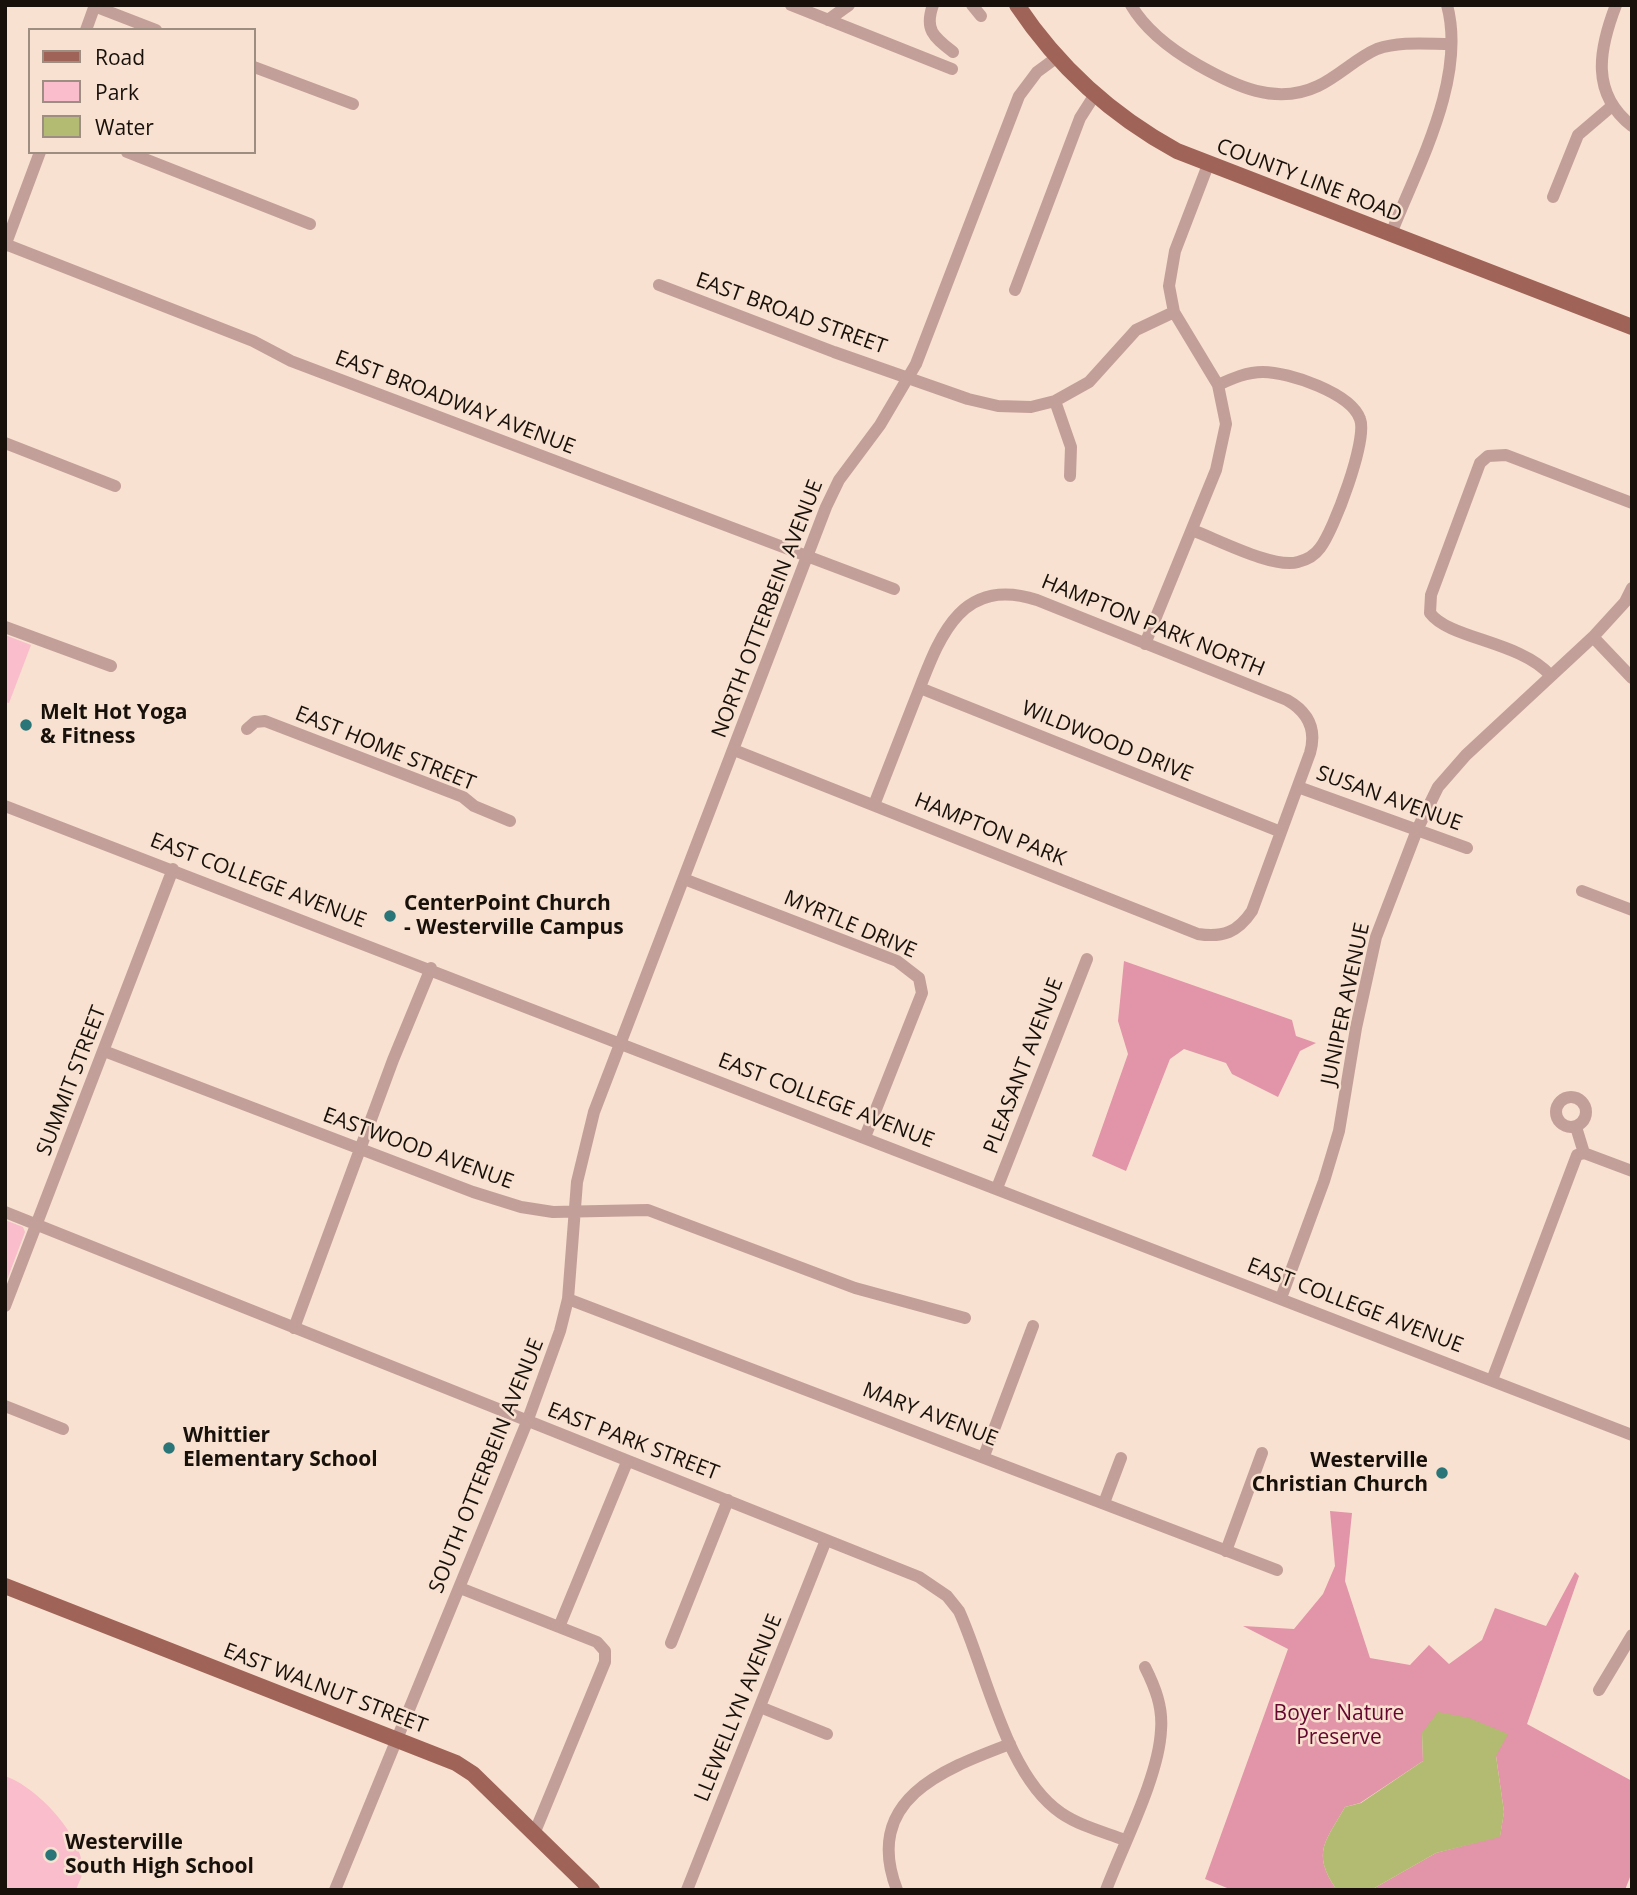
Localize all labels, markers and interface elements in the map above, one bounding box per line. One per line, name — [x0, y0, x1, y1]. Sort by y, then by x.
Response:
legend — [28, 28, 256, 154]
text: Road — [95, 43, 145, 71]
text: Park — [95, 78, 139, 106]
text: Water — [95, 113, 154, 141]
street label: COUNTY LINE ROAD — [1213, 134, 1405, 228]
street label: EAST BROAD STREET — [692, 268, 890, 360]
street label: EAST BROADWAY AVENUE — [331, 346, 579, 460]
street label: NORTH OTTERBEIN AVENUE — [707, 476, 829, 742]
street label: HAMPTON PARK NORTH — [1038, 570, 1268, 682]
street label: WILDWOOD DRIVE — [1018, 696, 1196, 788]
place label: Melt Hot Yoga & Fitness — [40, 700, 187, 750]
street label: EAST HOME STREET — [291, 701, 479, 797]
marker: Melt Hot Yoga & Fitness — [18, 717, 34, 733]
street label: SUSAN AVENUE — [1313, 761, 1465, 837]
street label: HAMPTON PARK — [911, 788, 1069, 872]
street label: EAST COLLEGE AVENUE — [146, 828, 370, 934]
street label: MYRTLE DRIVE — [780, 886, 920, 964]
place label: CenterPoint Church - Westerville Campus — [404, 891, 624, 941]
marker: CenterPoint Church - Westerville Campus — [382, 908, 398, 924]
street label: JUNIPER AVENUE — [1316, 920, 1376, 1088]
street label: PLEASANT AVENUE — [979, 974, 1069, 1158]
street label: SUMMIT STREET — [32, 1003, 112, 1159]
street label: EAST COLLEGE AVENUE — [714, 1048, 938, 1154]
street label: EASTWOOD AVENUE — [319, 1103, 517, 1195]
street label: EAST COLLEGE AVENUE — [1243, 1253, 1467, 1359]
street label: SOUTH OTTERBEIN AVENUE — [424, 1335, 550, 1597]
street label: MARY AVENUE — [859, 1378, 1001, 1452]
street label: EAST PARK STREET — [544, 1398, 722, 1486]
place label: Whittier Elementary School — [183, 1423, 378, 1473]
marker: Whittier Elementary School — [161, 1440, 177, 1456]
place label: Westerville Christian Church — [1252, 1448, 1428, 1498]
marker: Westerville Christian Church — [1434, 1465, 1450, 1481]
street label: LLEWELLYN AVENUE — [690, 1611, 788, 1805]
street label: EAST WALNUT STREET — [220, 1638, 430, 1740]
park label: Boyer Nature Preserve — [1274, 1701, 1404, 1751]
place label: Westerville South High School — [65, 1830, 254, 1880]
marker: Westerville South High School — [43, 1847, 59, 1863]

